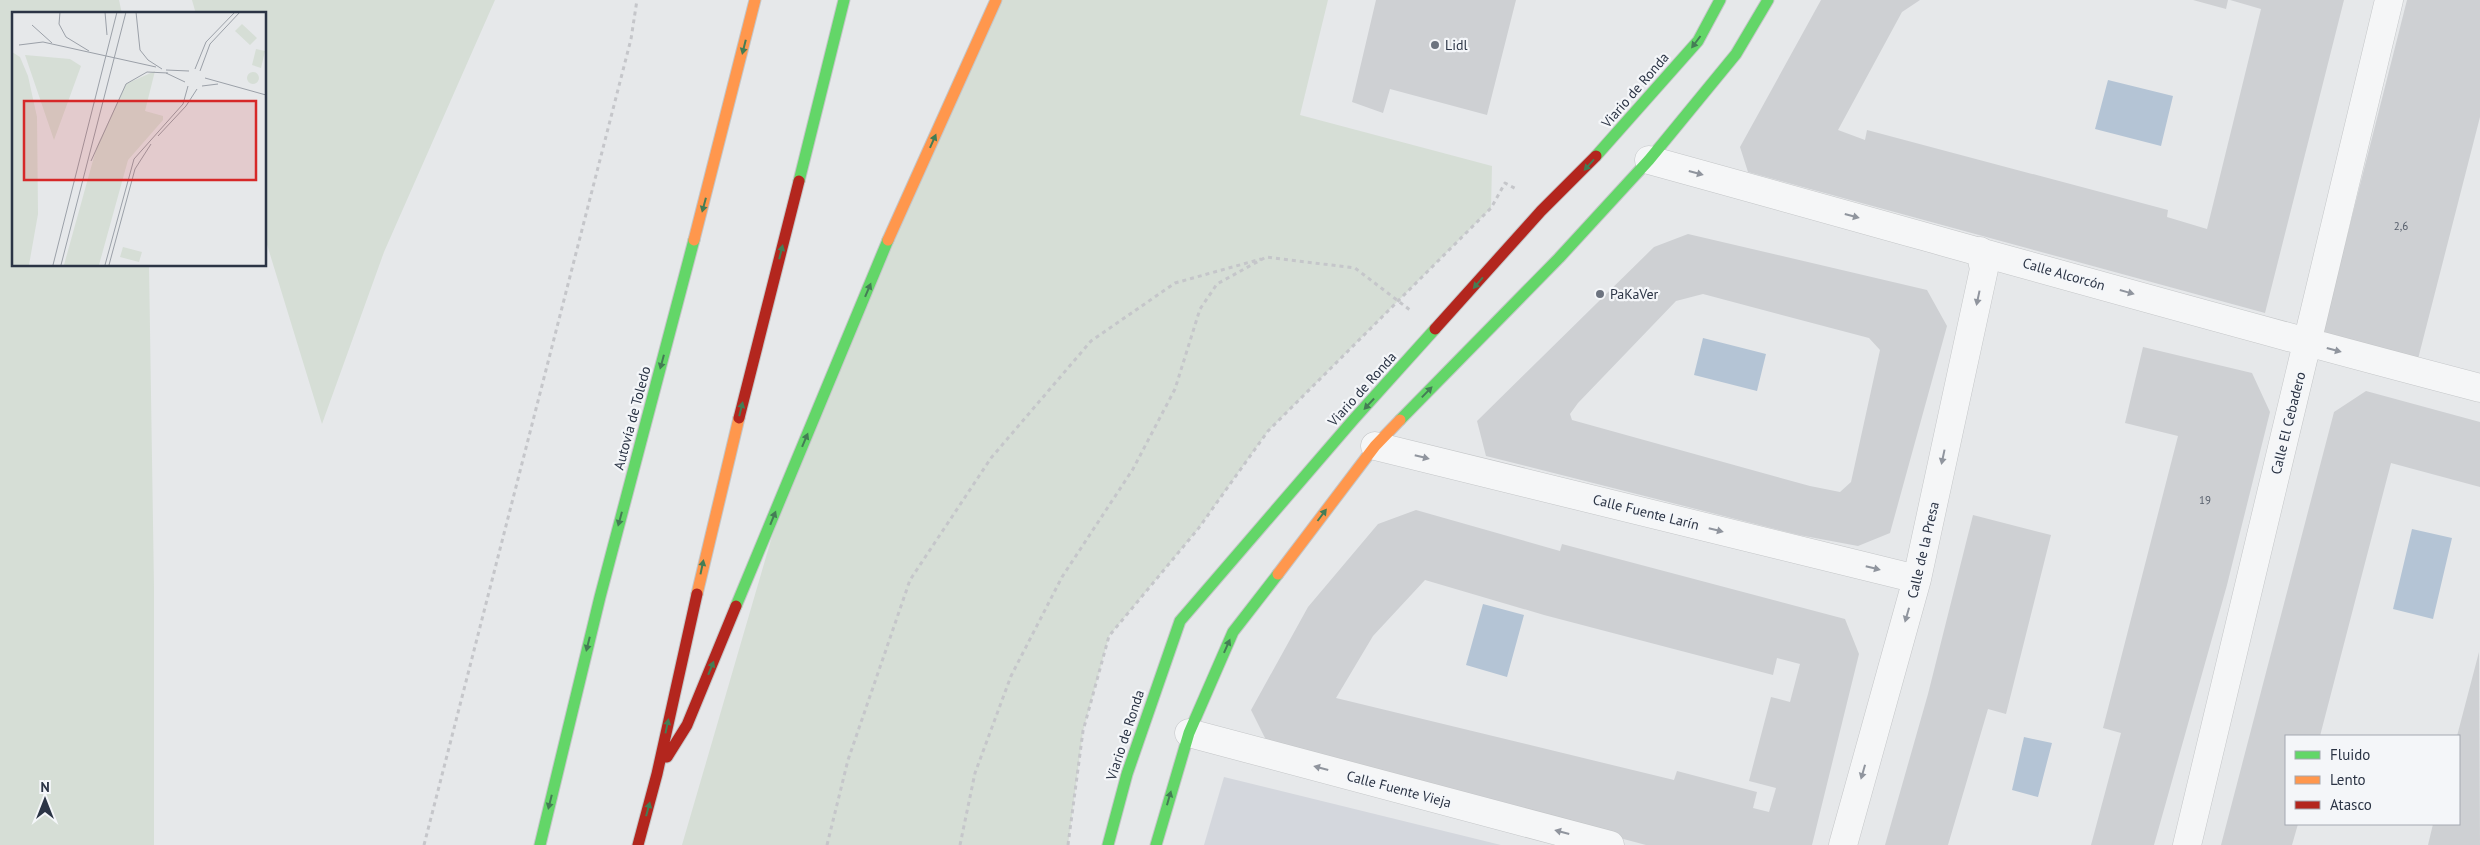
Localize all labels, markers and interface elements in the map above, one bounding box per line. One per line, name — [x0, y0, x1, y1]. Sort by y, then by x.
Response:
inset map — [12, 12, 266, 266]
one-way arrow — [1690, 35, 1701, 48]
place label: Lidl — [1445, 36, 1468, 54]
marker: Lidl — [1429, 39, 1441, 51]
one-way arrow — [740, 40, 748, 55]
street label: Viario de Ronda — [1597, 49, 1673, 132]
one-way arrow — [929, 134, 937, 148]
one-way arrow — [1583, 158, 1595, 170]
one-way arrow — [1688, 169, 1703, 177]
one-way arrow — [700, 197, 708, 212]
one-way arrow — [1845, 212, 1860, 220]
house number: 2,6 — [2394, 219, 2408, 233]
one-way arrow — [777, 244, 785, 259]
street label: Calle Alcorcón — [2021, 254, 2107, 294]
one-way arrow — [1472, 276, 1483, 289]
one-way arrow — [864, 282, 872, 297]
place label: PaKaVer — [1610, 285, 1659, 303]
marker: PaKaVer — [1594, 288, 1606, 300]
one-way arrow — [2119, 288, 2135, 296]
one-way arrow — [1973, 291, 1981, 307]
one-way arrow — [2326, 346, 2342, 354]
street label: Viario de Ronda — [1323, 348, 1400, 431]
one-way arrow — [658, 354, 666, 369]
street label: Autovía de Toledo — [610, 364, 654, 472]
street label: Calle El Cebadero — [2267, 370, 2309, 476]
one-way arrow — [1421, 386, 1433, 398]
one-way arrow — [1363, 397, 1375, 409]
one-way arrow — [737, 402, 745, 417]
one-way arrow — [802, 433, 810, 447]
one-way arrow — [1939, 450, 1947, 466]
one-way arrow — [1414, 453, 1429, 461]
street label: Calle Fuente Larín — [1591, 490, 1701, 534]
house number: 19 — [2199, 493, 2211, 507]
street label: Calle de la Presa — [1903, 500, 1943, 600]
one-way arrow — [1317, 508, 1327, 522]
one-way arrow — [769, 510, 777, 525]
one-way arrow — [616, 512, 624, 527]
one-way arrow — [1708, 526, 1723, 534]
one-way arrow — [698, 560, 706, 575]
one-way arrow — [1866, 565, 1881, 573]
one-way arrow — [1903, 608, 1911, 623]
one-way arrow — [584, 636, 592, 652]
one-way arrow — [1223, 639, 1231, 653]
one-way arrow — [707, 661, 715, 675]
street label: Viario de Ronda — [1102, 687, 1148, 783]
one-way arrow — [664, 717, 672, 733]
legend — [2285, 735, 2460, 825]
text: Fluido — [2330, 745, 2370, 764]
one-way arrow — [1313, 764, 1329, 772]
one-way arrow — [1859, 765, 1867, 780]
street label: Calle Fuente Vieja — [1345, 766, 1453, 812]
text: Lento — [2330, 770, 2366, 789]
north arrow — [20, 775, 70, 825]
text: N — [40, 778, 50, 796]
one-way arrow — [1165, 790, 1173, 805]
one-way arrow — [546, 794, 554, 809]
text: Atasco — [2330, 795, 2372, 814]
one-way arrow — [644, 802, 652, 817]
one-way arrow — [1555, 828, 1570, 836]

